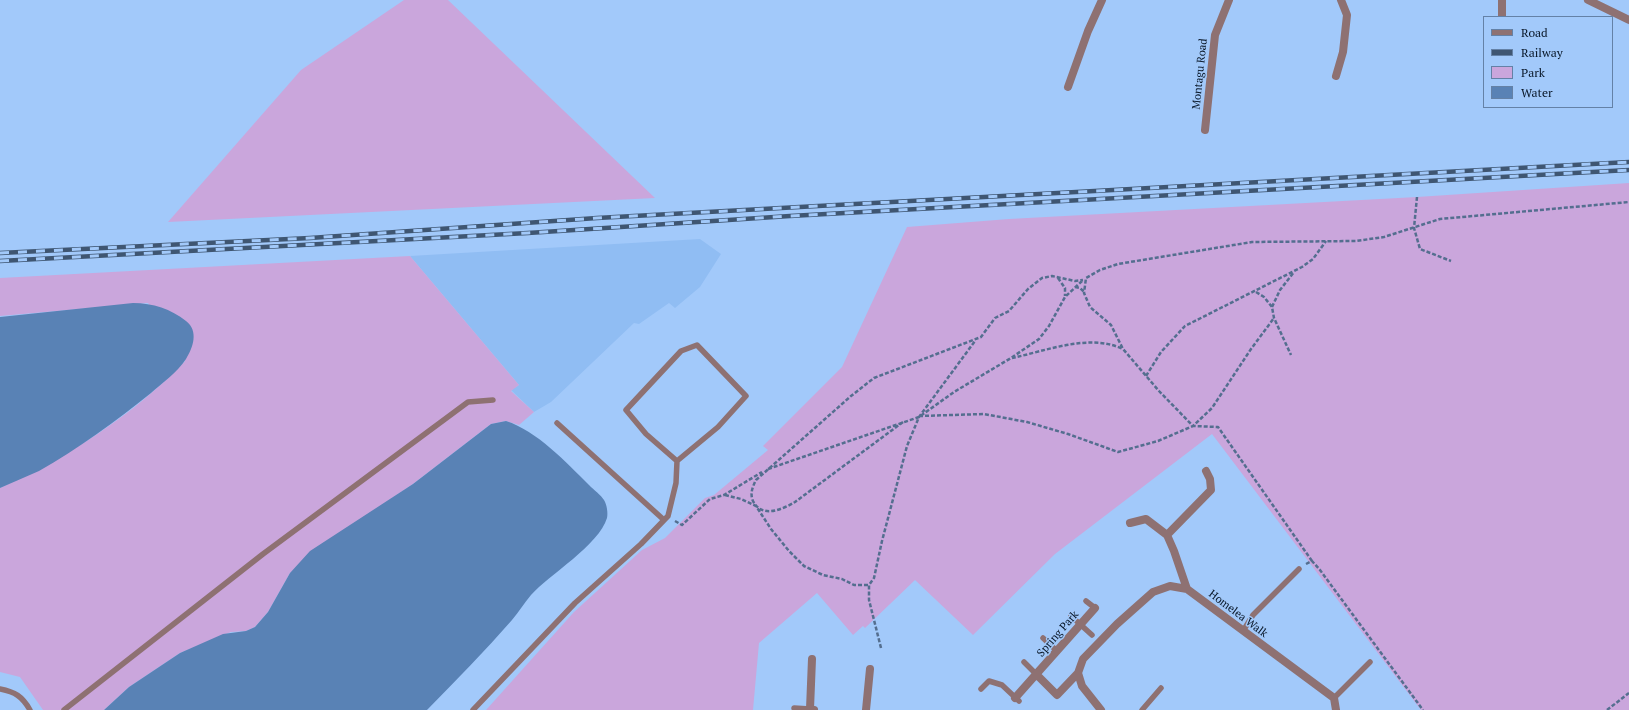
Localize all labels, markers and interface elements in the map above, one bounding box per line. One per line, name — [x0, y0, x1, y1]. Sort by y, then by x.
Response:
legend — [1483, 16, 1613, 108]
text: Road — [1521, 25, 1548, 40]
street label: Montagu Road — [1190, 38, 1210, 110]
text: Railway — [1521, 45, 1563, 60]
text: Park — [1521, 65, 1545, 80]
text: Water — [1521, 85, 1553, 100]
street label: Homelea Walk — [1206, 588, 1270, 640]
street label: Spring Park — [1034, 608, 1082, 660]

